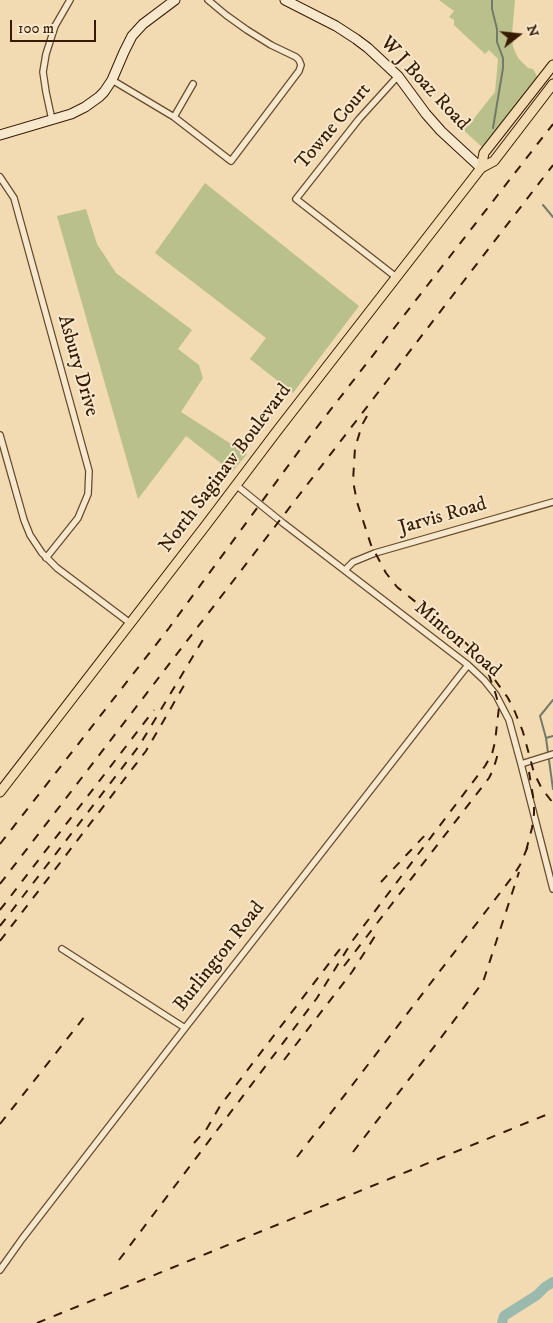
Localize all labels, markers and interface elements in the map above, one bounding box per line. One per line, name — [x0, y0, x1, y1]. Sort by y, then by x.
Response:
scale bar — [12, 10, 99, 42]
north arrow — [493, 10, 543, 60]
text: 100 m — [18, 19, 54, 38]
text: N — [522, 23, 543, 39]
street label: W J Boaz Road — [374, 32, 474, 136]
street label: Towne Court — [291, 79, 377, 175]
street label: Asbury Drive — [51, 313, 103, 419]
street label: North Saginaw Boulevard — [155, 380, 297, 558]
street label: Jarvis Road — [396, 493, 490, 541]
street label: Minton Road — [409, 597, 505, 683]
street label: Burlington Road — [170, 897, 270, 1017]

